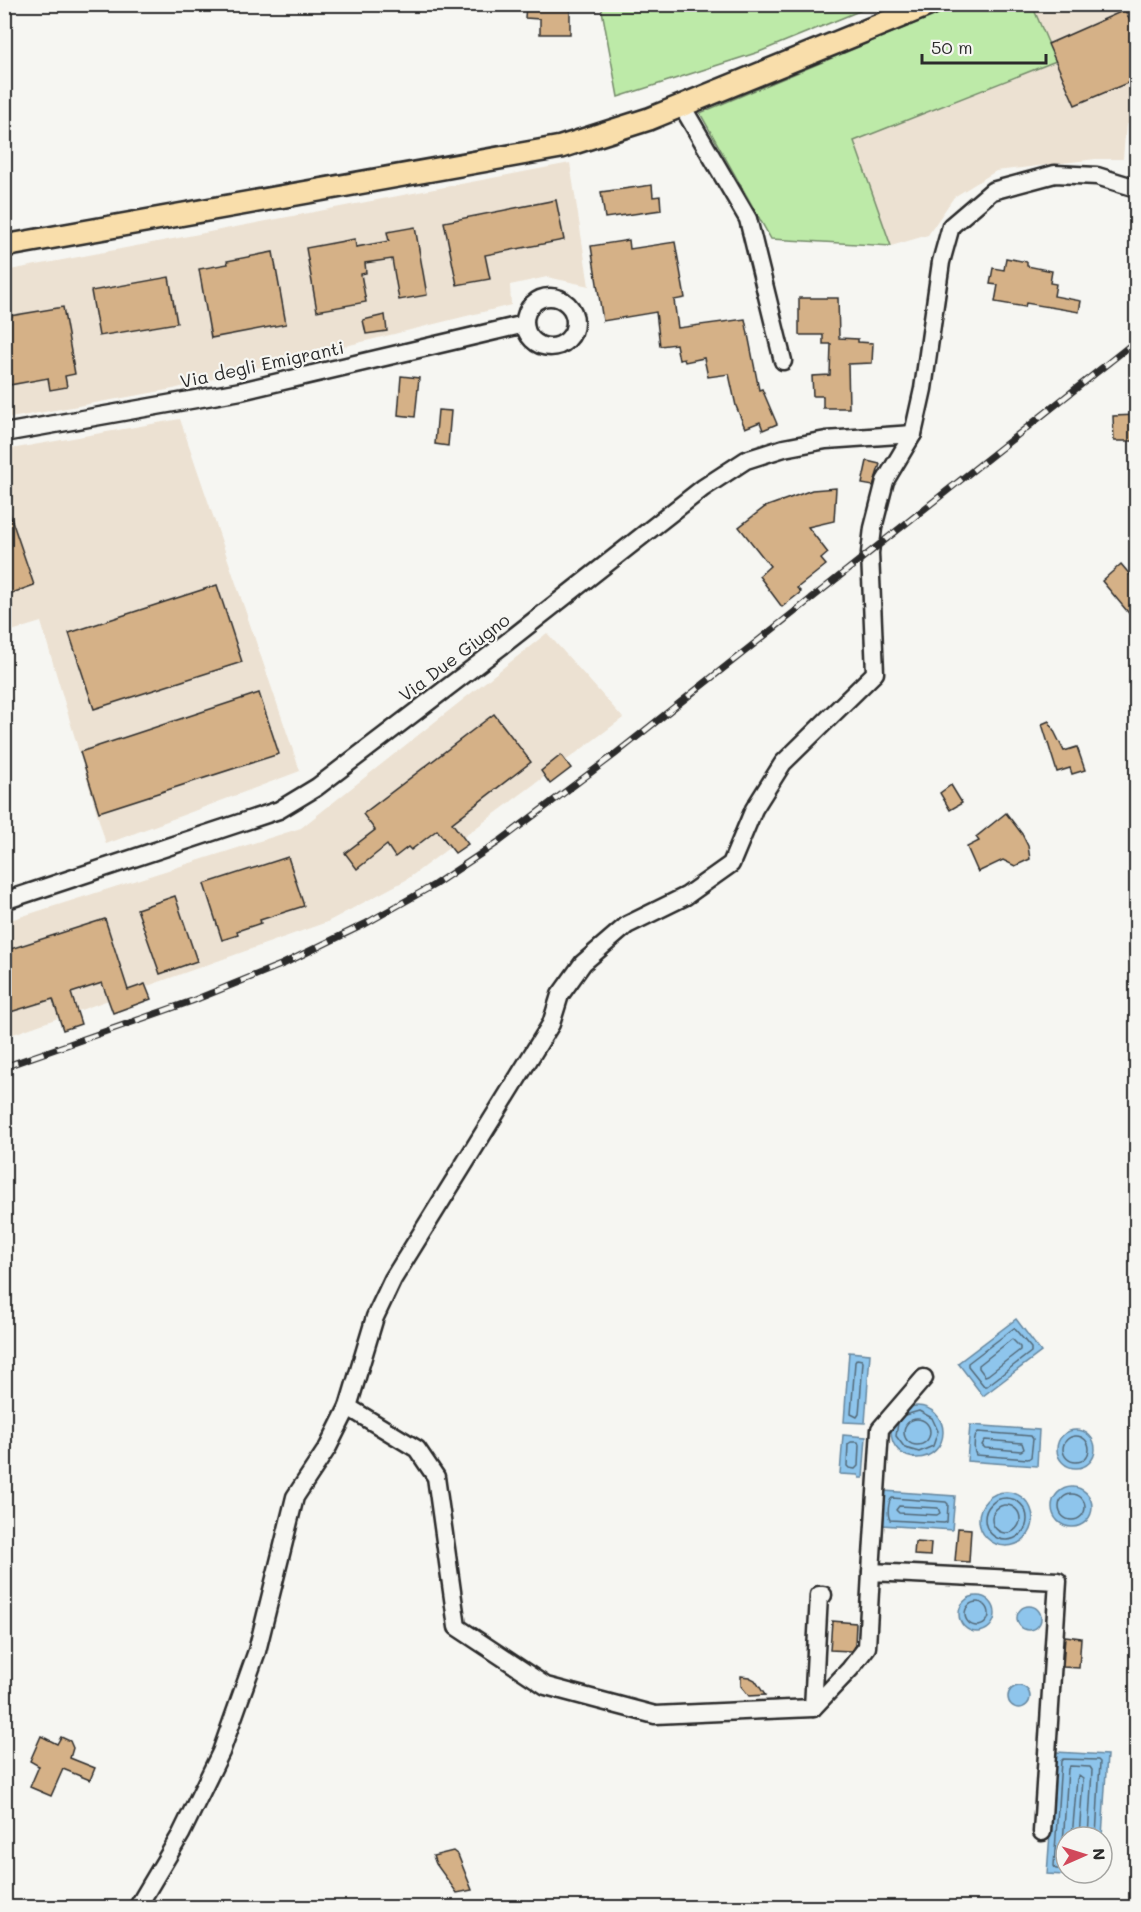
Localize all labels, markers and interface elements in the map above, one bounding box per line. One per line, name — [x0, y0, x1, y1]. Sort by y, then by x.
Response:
scale bar — [922, 27, 1046, 65]
text: 50 m — [931, 35, 973, 59]
street label: Via degli Emigranti — [178, 335, 346, 393]
street label: Via Due Giugno — [394, 607, 515, 707]
north arrow — [1054, 1825, 1114, 1885]
text: N — [1089, 1848, 1110, 1861]

